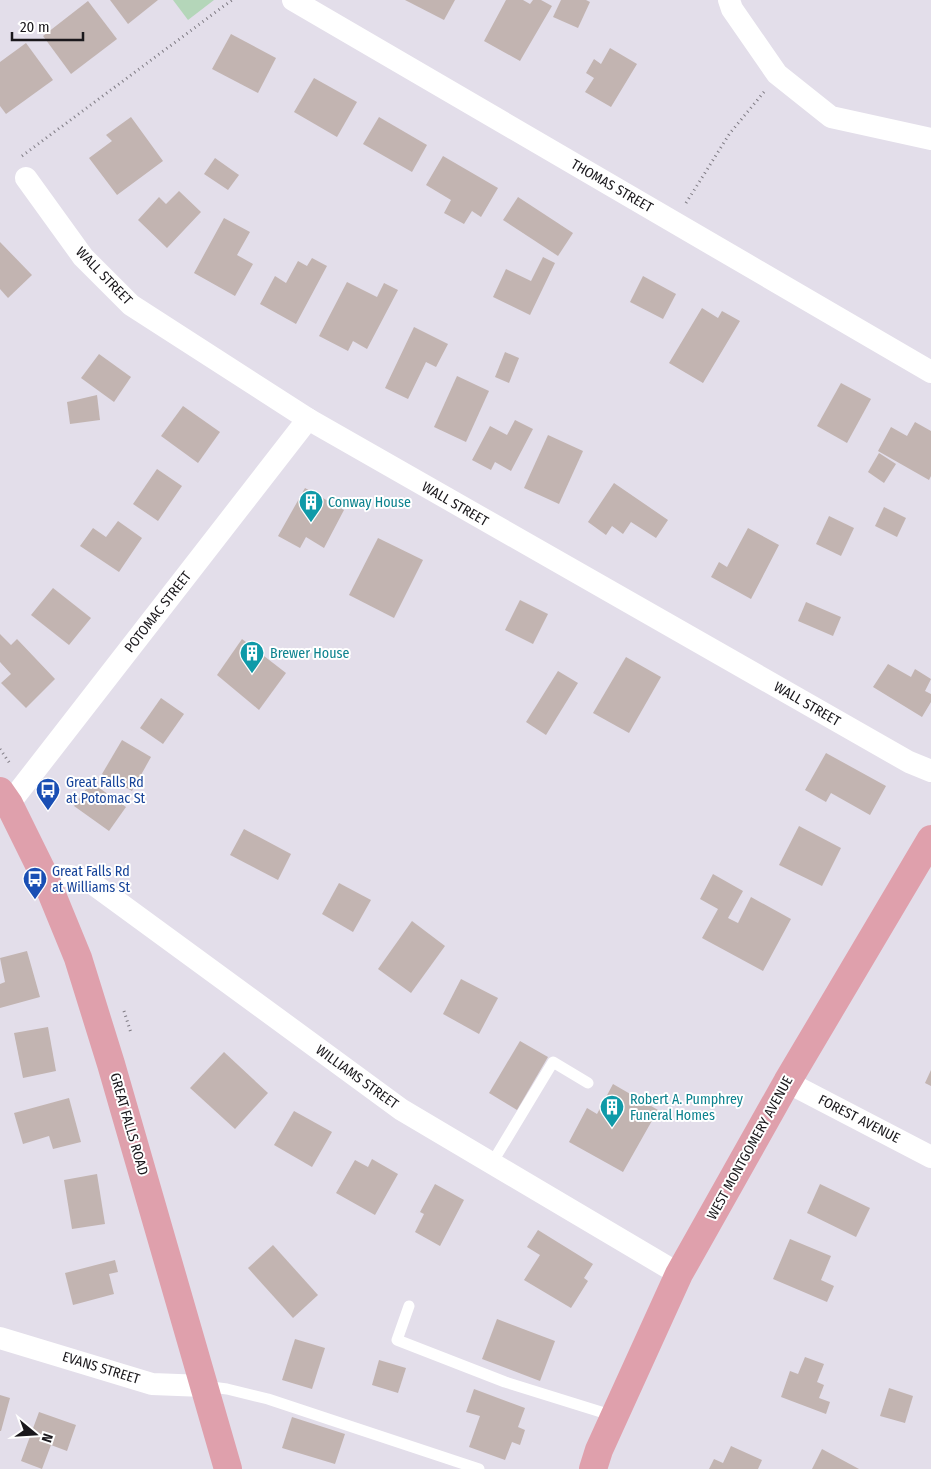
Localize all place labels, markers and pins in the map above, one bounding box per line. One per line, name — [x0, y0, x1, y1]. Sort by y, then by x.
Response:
building icon: Conway House — [298, 489, 324, 523]
place label: Conway House — [328, 494, 411, 511]
building icon: Brewer House — [239, 640, 265, 674]
place label: Brewer House — [270, 645, 349, 662]
place label: Great Falls Rd at Potomac St — [66, 774, 146, 807]
bus stop icon: Great Falls Rd at Potomac St — [35, 777, 61, 811]
place label: Great Falls Rd at Williams St — [52, 863, 130, 896]
bus stop icon: Great Falls Rd at Williams St — [22, 866, 48, 900]
place label: Robert A. Pumphrey Funeral Homes — [630, 1091, 744, 1124]
building icon: Robert A. Pumphrey Funeral Homes — [599, 1094, 625, 1128]

